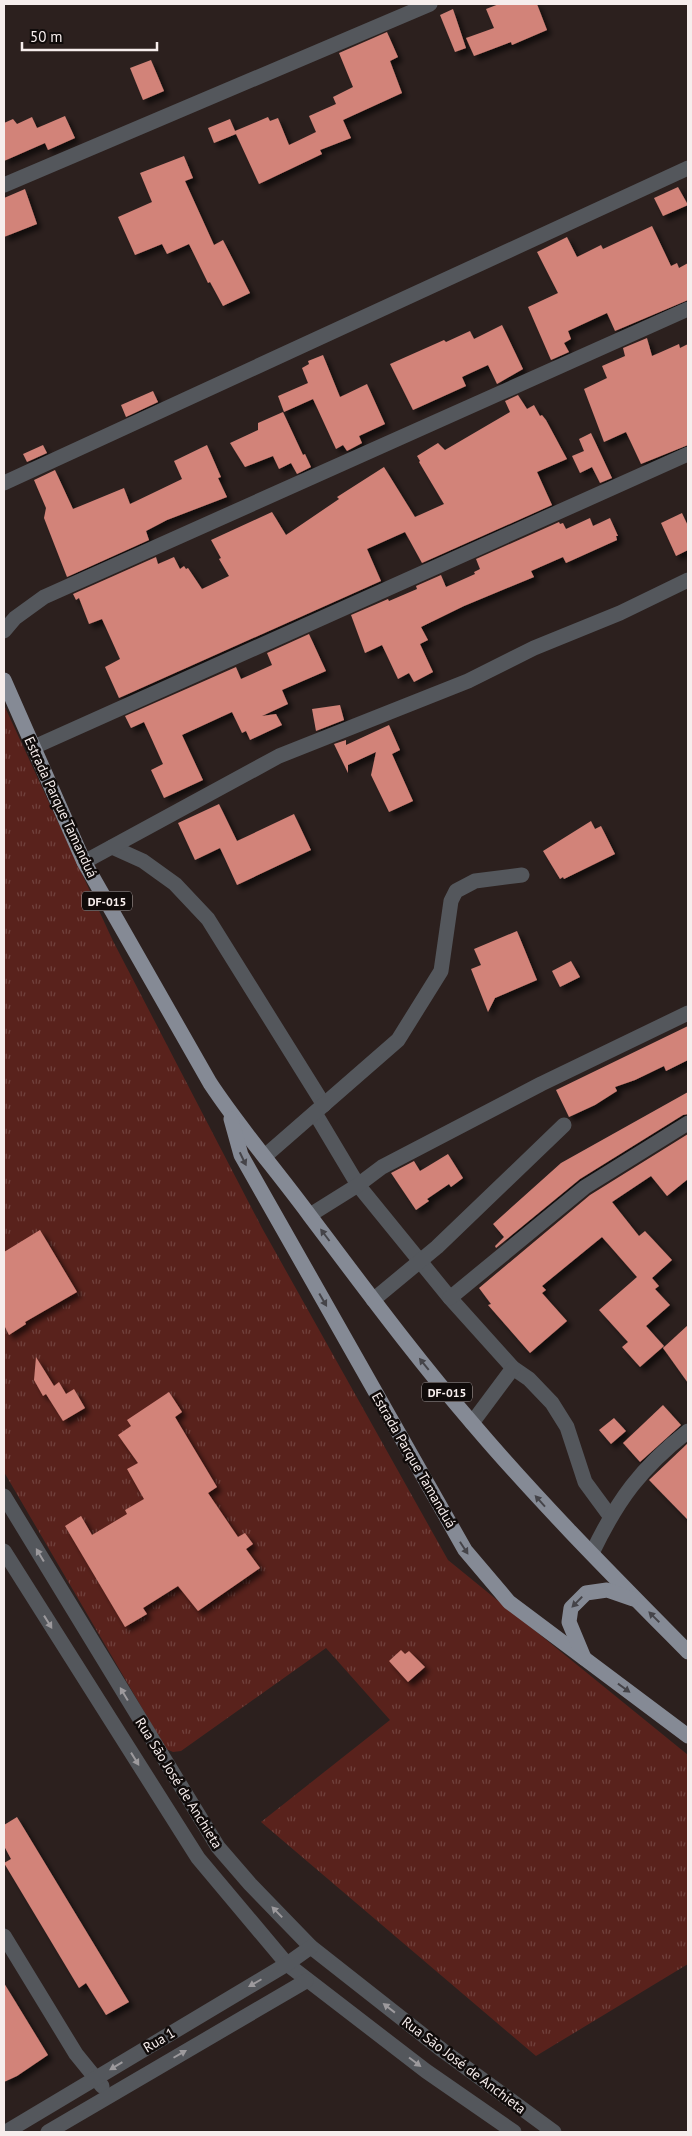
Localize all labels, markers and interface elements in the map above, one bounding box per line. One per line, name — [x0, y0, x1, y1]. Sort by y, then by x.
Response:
scale bar — [22, 20, 158, 52]
text: 50 m — [30, 27, 63, 46]
street label: Estrada Parque Tamanduá — [20, 733, 102, 881]
road number: DF-015 — [82, 891, 132, 910]
one-way arrow — [240, 1152, 248, 1166]
one-way arrow — [320, 1228, 330, 1242]
one-way arrow — [319, 1293, 327, 1308]
one-way arrow — [418, 1357, 429, 1370]
road number: DF-015 — [422, 1382, 472, 1401]
street label: Estrada Parque Tamanduá — [368, 1389, 460, 1531]
one-way arrow — [535, 1494, 546, 1507]
one-way arrow — [459, 1541, 469, 1554]
one-way arrow — [35, 1549, 44, 1562]
one-way arrow — [571, 1596, 583, 1608]
one-way arrow — [648, 1611, 660, 1623]
one-way arrow — [44, 1615, 53, 1629]
one-way arrow — [617, 1683, 631, 1693]
one-way arrow — [120, 1688, 129, 1701]
street label: Rua São José de Anchieta — [131, 1714, 227, 1852]
one-way arrow — [131, 1753, 140, 1766]
one-way arrow — [271, 1907, 283, 1919]
one-way arrow — [248, 1979, 263, 1987]
one-way arrow — [383, 2003, 396, 2014]
street label: Rua São José de Anchieta — [398, 2012, 530, 2118]
street label: Rua 1 — [140, 2024, 178, 2056]
one-way arrow — [174, 2049, 187, 2058]
one-way arrow — [408, 2057, 421, 2068]
one-way arrow — [109, 2062, 122, 2071]

